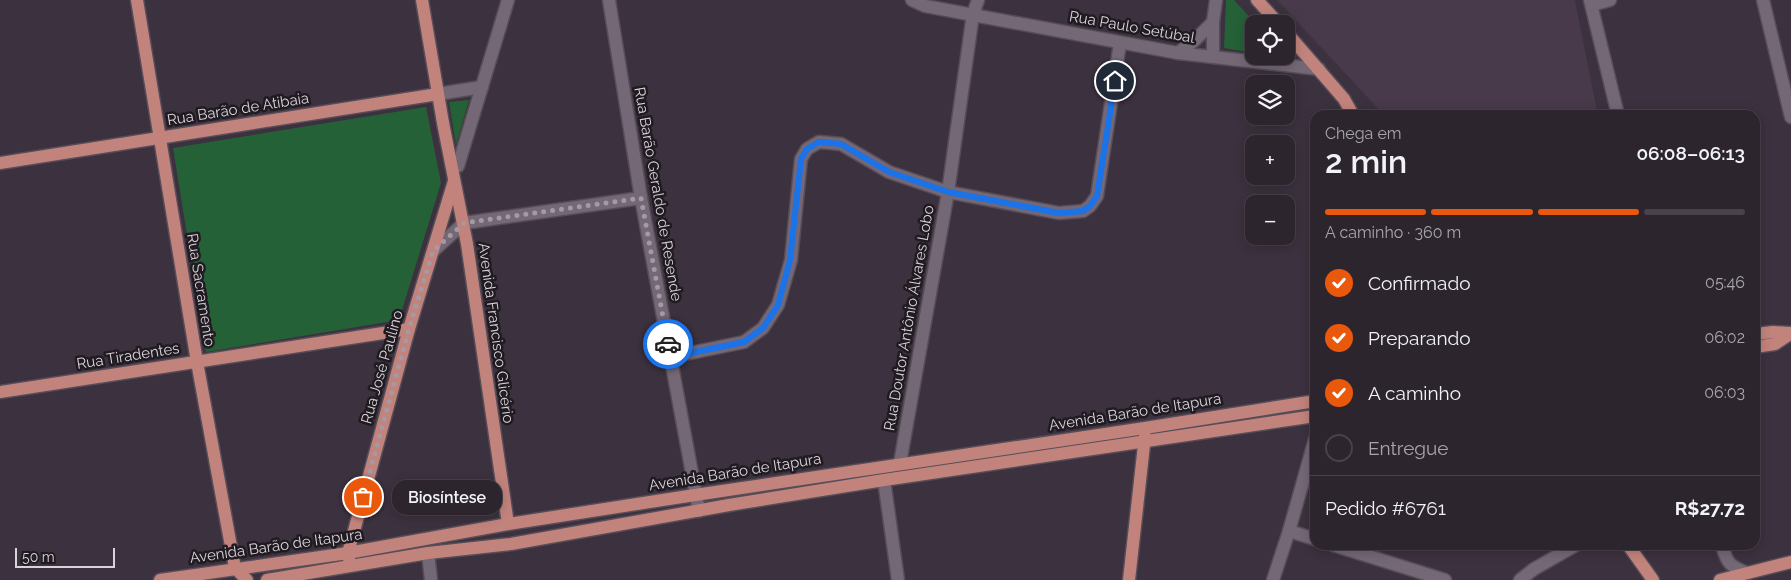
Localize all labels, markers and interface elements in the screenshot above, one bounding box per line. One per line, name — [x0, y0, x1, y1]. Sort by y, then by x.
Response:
street label: Rua Paulo Setúbal — [1068, 7, 1197, 47]
map controls — [1245, 15, 1295, 245]
button: locate — [1245, 15, 1295, 65]
pin — [1094, 60, 1136, 102]
icon: home — [1101, 67, 1129, 95]
button: layers — [1245, 75, 1295, 125]
street label: Rua Barão Geraldo de Resende — [630, 85, 686, 303]
street label: Rua Barão de Atibaia — [166, 89, 310, 129]
text: Chega em — [1325, 124, 1401, 143]
button: + — [1245, 135, 1295, 185]
text: 06:08–06:13 — [1636, 142, 1745, 164]
text: 2 min — [1325, 143, 1407, 180]
button: − — [1245, 195, 1295, 245]
street label: Rua Doutor Antônio Álvares Lobo — [880, 204, 938, 432]
text: A caminho · 360 m — [1325, 223, 1461, 242]
street label: Rua Sacramento — [183, 232, 219, 348]
street label: Avenida Francisco Glicério — [474, 242, 518, 424]
icon: check — [1325, 269, 1353, 297]
text: Confirmado — [1368, 272, 1471, 294]
text: 05:46 — [1705, 273, 1745, 292]
street label: Rua José Paulino — [357, 308, 407, 426]
courier — [643, 319, 693, 369]
icon: check — [1325, 324, 1353, 352]
text: Preparando — [1368, 327, 1471, 349]
text: 06:02 — [1704, 328, 1745, 347]
icon: car — [654, 330, 682, 358]
street label: Rua Tiradentes — [75, 339, 181, 373]
icon: check — [1325, 379, 1353, 407]
text: A caminho — [1368, 382, 1461, 404]
text: 06:03 — [1704, 383, 1745, 402]
street label: Avenida Barão de Itapura — [1048, 389, 1222, 435]
text: Entregue — [1368, 437, 1449, 459]
street label: Avenida Barão de Itapura — [648, 449, 822, 495]
pin — [342, 476, 384, 518]
callout: Biosíntese — [393, 480, 503, 514]
icon: bag — [349, 483, 377, 511]
text: Biosíntese — [408, 488, 486, 507]
text: Pedido #6761 — [1325, 497, 1446, 519]
text: R$27.72 — [1675, 497, 1745, 519]
street label: Avenida Barão de Itapura — [188, 525, 364, 567]
scale bar — [15, 545, 115, 568]
text: 50 m — [22, 549, 55, 565]

